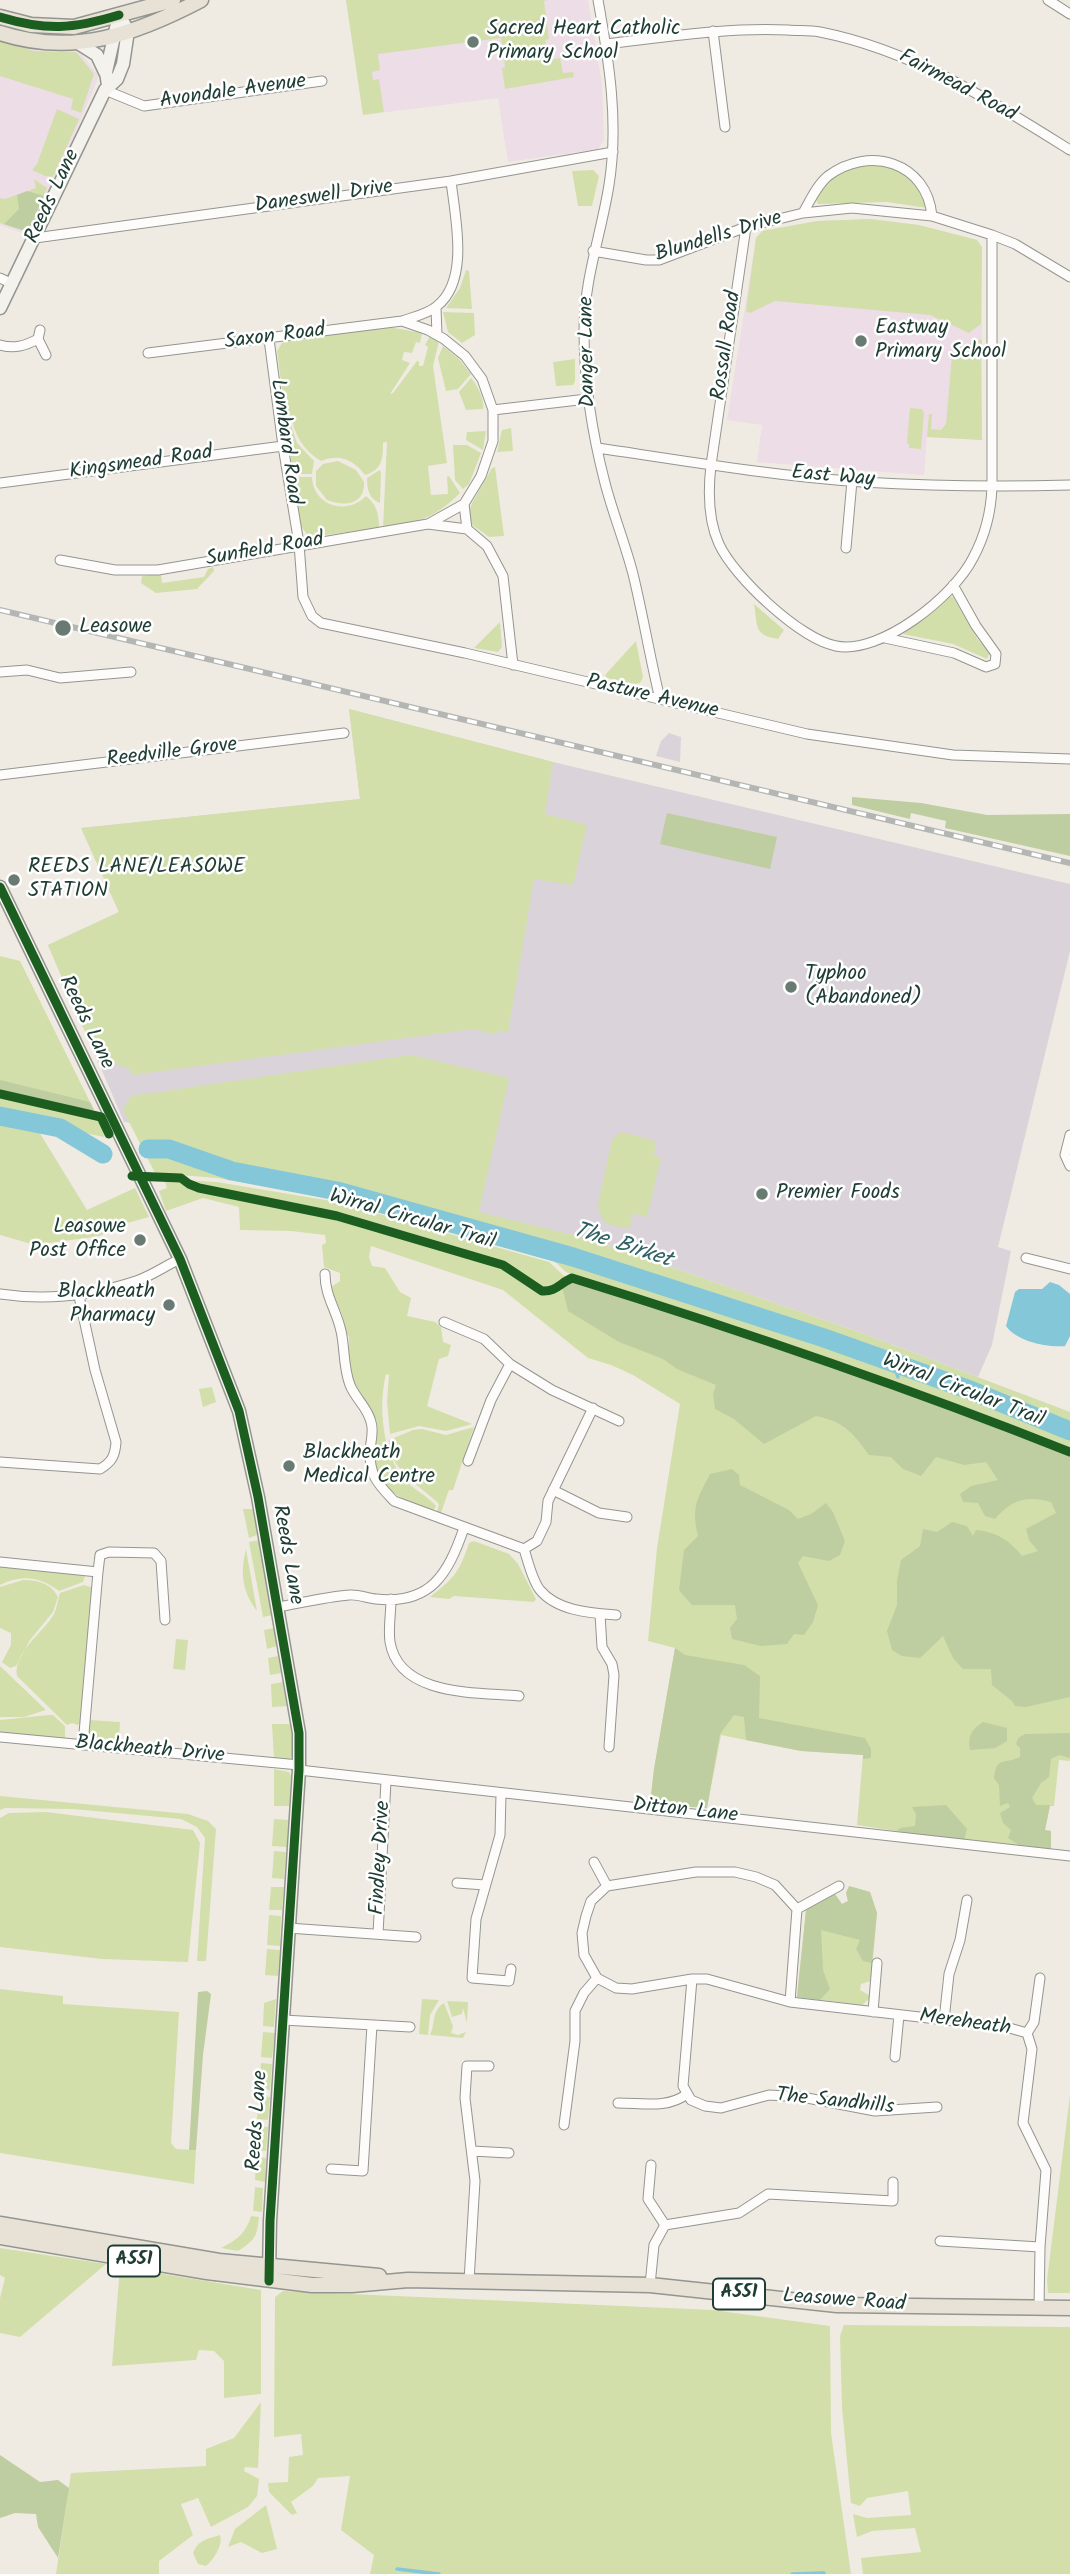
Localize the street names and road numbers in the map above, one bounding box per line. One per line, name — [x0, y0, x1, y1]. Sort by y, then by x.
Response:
street label: Fairmead Road — [894, 45, 1020, 129]
street label: Avondale Avenue — [158, 70, 308, 116]
street label: Reeds Lane — [21, 146, 87, 248]
street label: Daneswell Drive — [253, 176, 395, 220]
street label: Blundells Drive — [653, 207, 785, 269]
street label: Rossall Road — [708, 290, 748, 402]
street label: Danger Lane — [575, 296, 603, 408]
street label: Saxon Road — [223, 319, 327, 357]
street label: Lombard Road — [263, 378, 305, 506]
street label: Kingsmead Road — [68, 441, 214, 487]
street label: East Way — [790, 462, 876, 494]
street label: Sunfield Road — [204, 528, 326, 574]
street label: Pasture Avenue — [583, 671, 721, 725]
street label: Reedville Grove — [105, 733, 239, 775]
street label: Reeds Lane — [52, 972, 118, 1074]
street label: Wirral Circular Trail — [326, 1185, 498, 1257]
street label: Wirral Circular Trail — [879, 1350, 1047, 1434]
street label: Reeds Lane — [265, 1503, 307, 1607]
street label: Blackheath Drive — [74, 1732, 226, 1770]
street label: Ditton Lane — [631, 1794, 739, 1830]
street label: Findley Drive — [366, 1800, 398, 1916]
street label: Mereheath — [918, 2005, 1012, 2043]
street label: Reeds Lane — [243, 2070, 275, 2172]
street label: The Sandhills — [775, 2084, 895, 2122]
road number: A551 — [108, 2246, 160, 2276]
road number: A551 — [713, 2278, 765, 2310]
street label: Leasowe Road — [782, 2285, 906, 2319]

